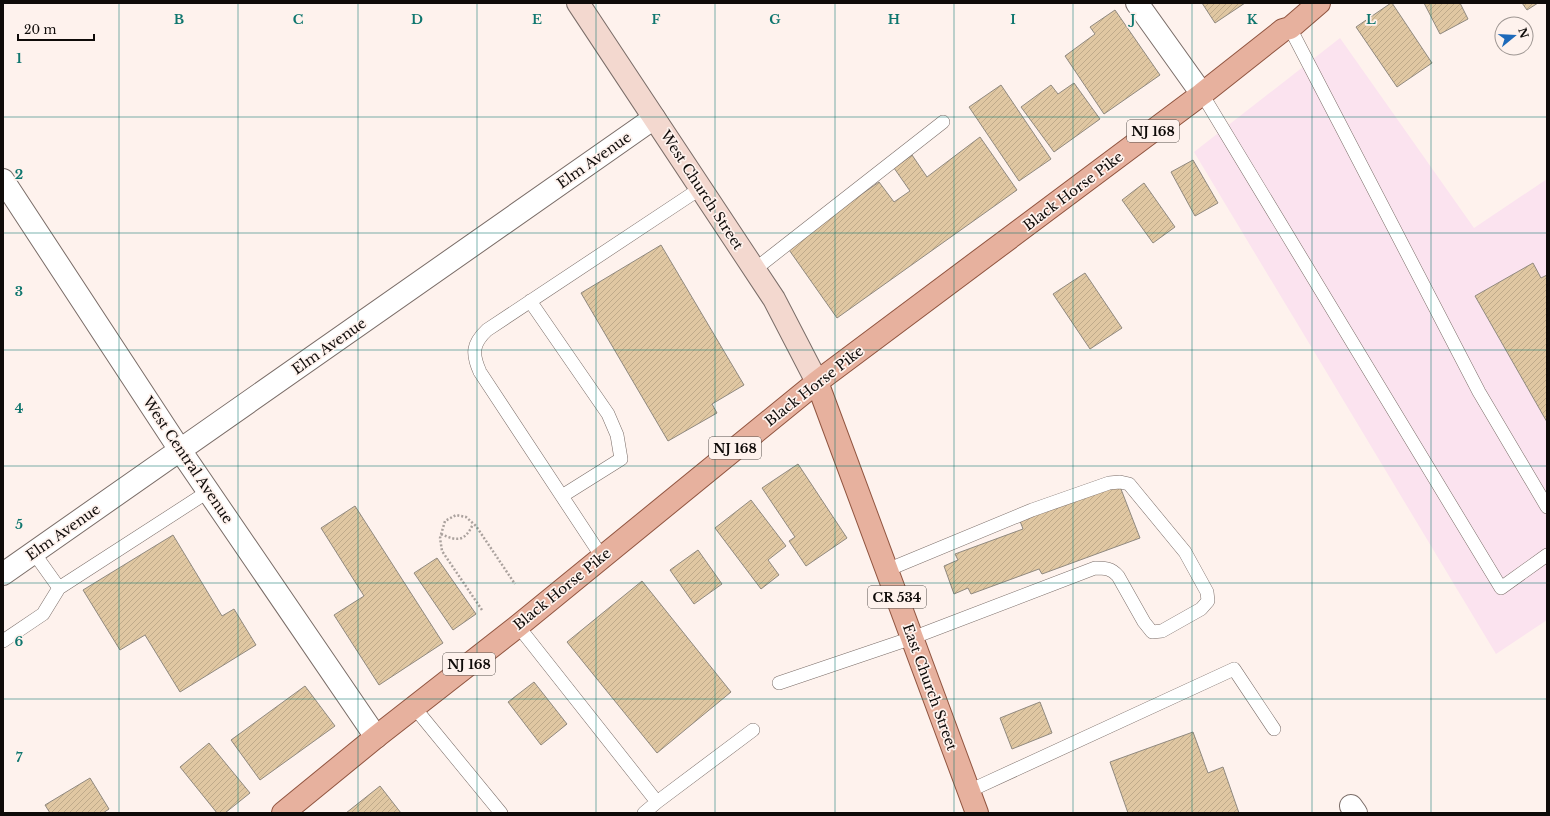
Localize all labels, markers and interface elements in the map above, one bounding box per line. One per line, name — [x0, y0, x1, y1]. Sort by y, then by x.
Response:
text: B — [174, 11, 184, 28]
text: C — [293, 11, 304, 28]
text: D — [411, 11, 423, 28]
text: E — [532, 11, 542, 28]
text: F — [652, 11, 661, 28]
text: G — [769, 11, 781, 28]
text: H — [888, 11, 900, 28]
text: I — [1010, 11, 1016, 28]
text: J — [1127, 11, 1136, 28]
text: K — [1247, 11, 1258, 28]
text: L — [1366, 11, 1376, 28]
scale bar — [18, 16, 94, 42]
north arrow — [1494, 16, 1534, 56]
text: 20 m — [24, 22, 56, 37]
text: N — [1515, 26, 1532, 41]
text: 1 — [16, 50, 22, 67]
road number: NJ 168 — [1127, 120, 1179, 142]
street label: West Church Street — [656, 126, 748, 254]
street label: Elm Avenue — [553, 128, 635, 192]
street label: Black Horse Pike — [1020, 148, 1126, 234]
text: 2 — [15, 166, 23, 183]
text: 3 — [15, 283, 23, 300]
street label: Elm Avenue — [288, 314, 370, 378]
street label: Black Horse Pike — [761, 342, 867, 430]
street label: West Central Avenue — [138, 392, 237, 527]
text: 4 — [15, 400, 24, 417]
road number: NJ 168 — [709, 437, 761, 459]
street label: Elm Avenue — [22, 500, 104, 564]
text: 5 — [15, 516, 23, 533]
street label: Black Horse Pike — [510, 544, 614, 634]
road number: CR 534 — [868, 586, 926, 608]
street label: East Church Street — [899, 621, 962, 754]
text: 6 — [15, 633, 24, 650]
road number: NJ 168 — [443, 653, 495, 675]
text: 7 — [16, 749, 23, 766]

